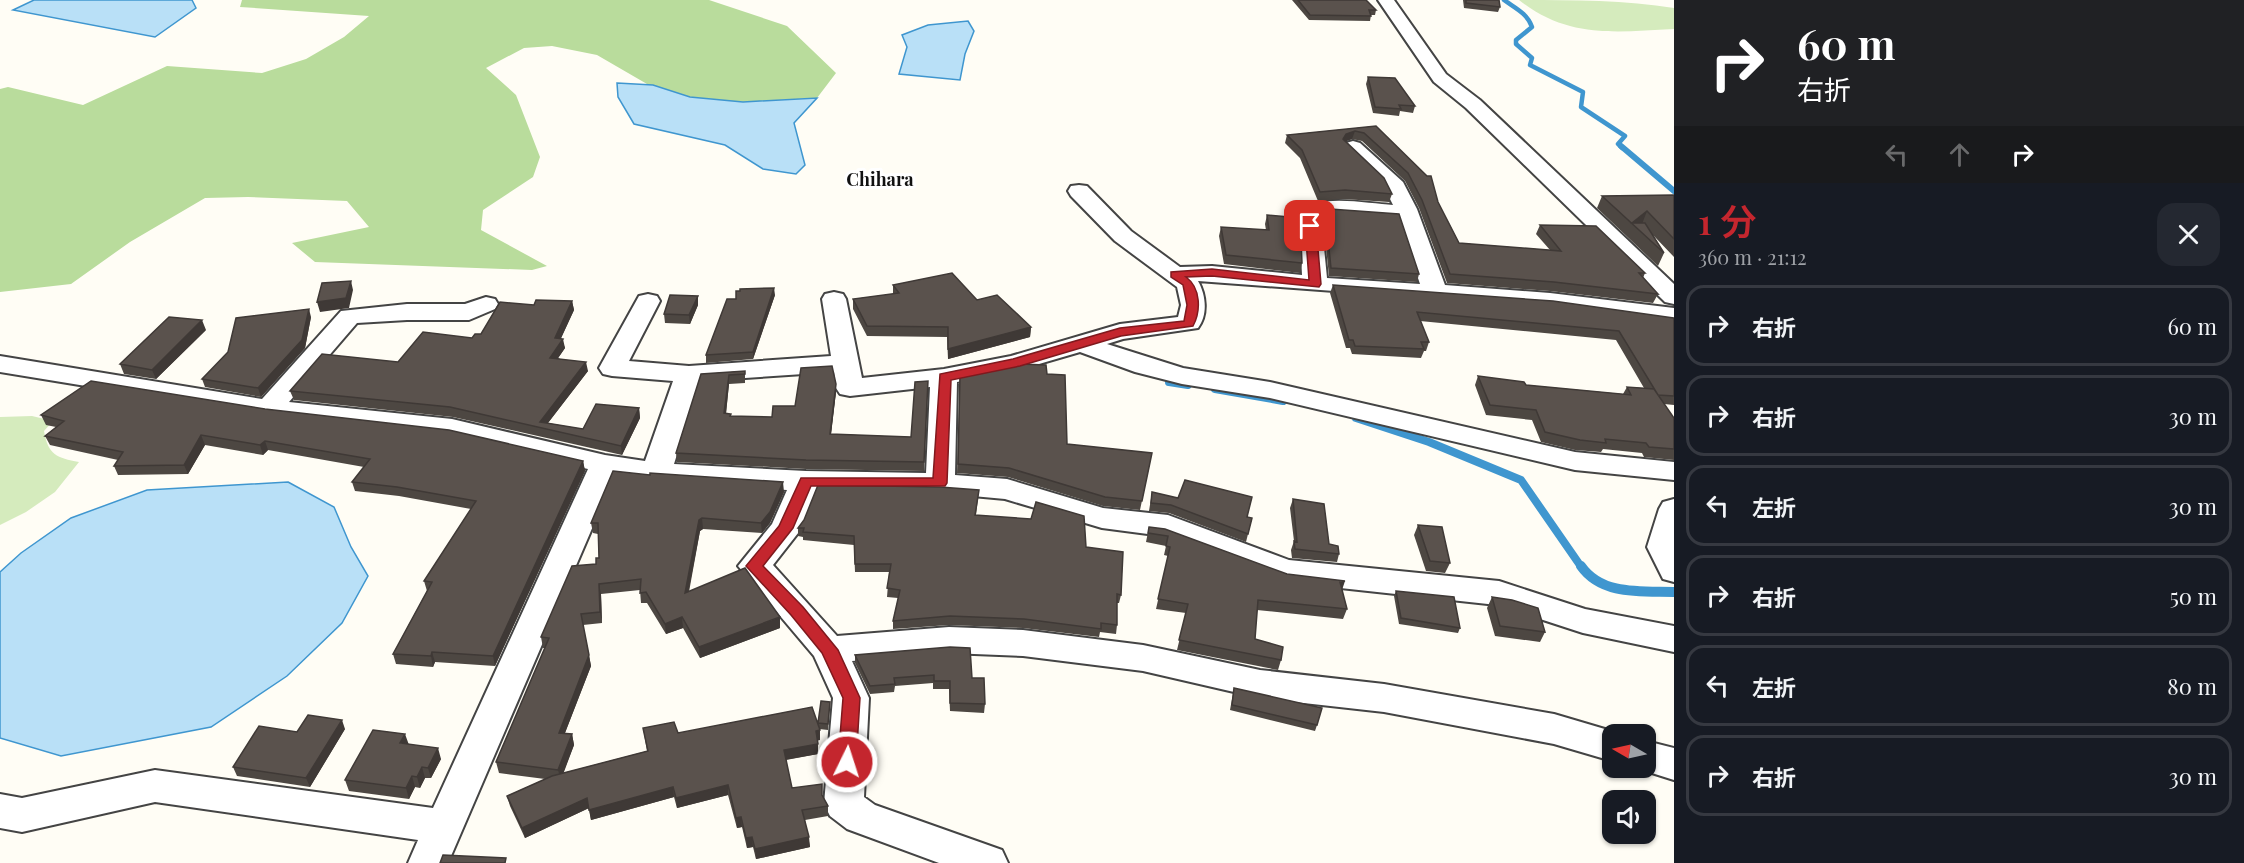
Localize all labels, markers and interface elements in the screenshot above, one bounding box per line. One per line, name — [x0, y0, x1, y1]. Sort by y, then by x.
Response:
text: 60 m — [1797, 15, 1895, 71]
icon: right — [1698, 24, 1776, 102]
text: 右折 — [1797, 71, 1851, 107]
icon: left — [1880, 138, 1913, 171]
icon: ahead — [1943, 138, 1976, 171]
icon: right — [2006, 138, 2039, 171]
district label: Chihara — [846, 167, 914, 191]
text: 1 分 — [1698, 196, 1756, 244]
pin — [1284, 200, 1335, 251]
button: close — [2157, 203, 2220, 266]
icon: arrive — [1293, 209, 1326, 242]
text: 360 m · 21:12 — [1698, 243, 1807, 270]
icon: right — [1701, 309, 1734, 342]
text: 60 m — [2167, 311, 2217, 341]
text: 右折 — [1752, 312, 1796, 342]
icon: right — [1701, 399, 1734, 432]
text: 30 m — [2169, 401, 2217, 431]
text: 右折 — [1752, 402, 1796, 432]
icon: left — [1701, 489, 1734, 522]
text: 30 m — [2169, 491, 2217, 521]
text: 左折 — [1752, 492, 1796, 522]
icon: right — [1701, 579, 1734, 612]
text: 50 m — [2170, 581, 2217, 611]
text: 右折 — [1752, 582, 1796, 612]
icon: left — [1701, 669, 1734, 702]
text: 80 m — [2167, 671, 2217, 701]
text: 左折 — [1752, 672, 1796, 702]
north arrow — [1602, 724, 1656, 778]
map controls — [1602, 724, 1656, 844]
position arrow — [815, 730, 879, 794]
icon: right — [1701, 759, 1734, 792]
text: 30 m — [2169, 761, 2217, 791]
text: 右折 — [1752, 762, 1796, 792]
button: sound — [1602, 790, 1656, 844]

